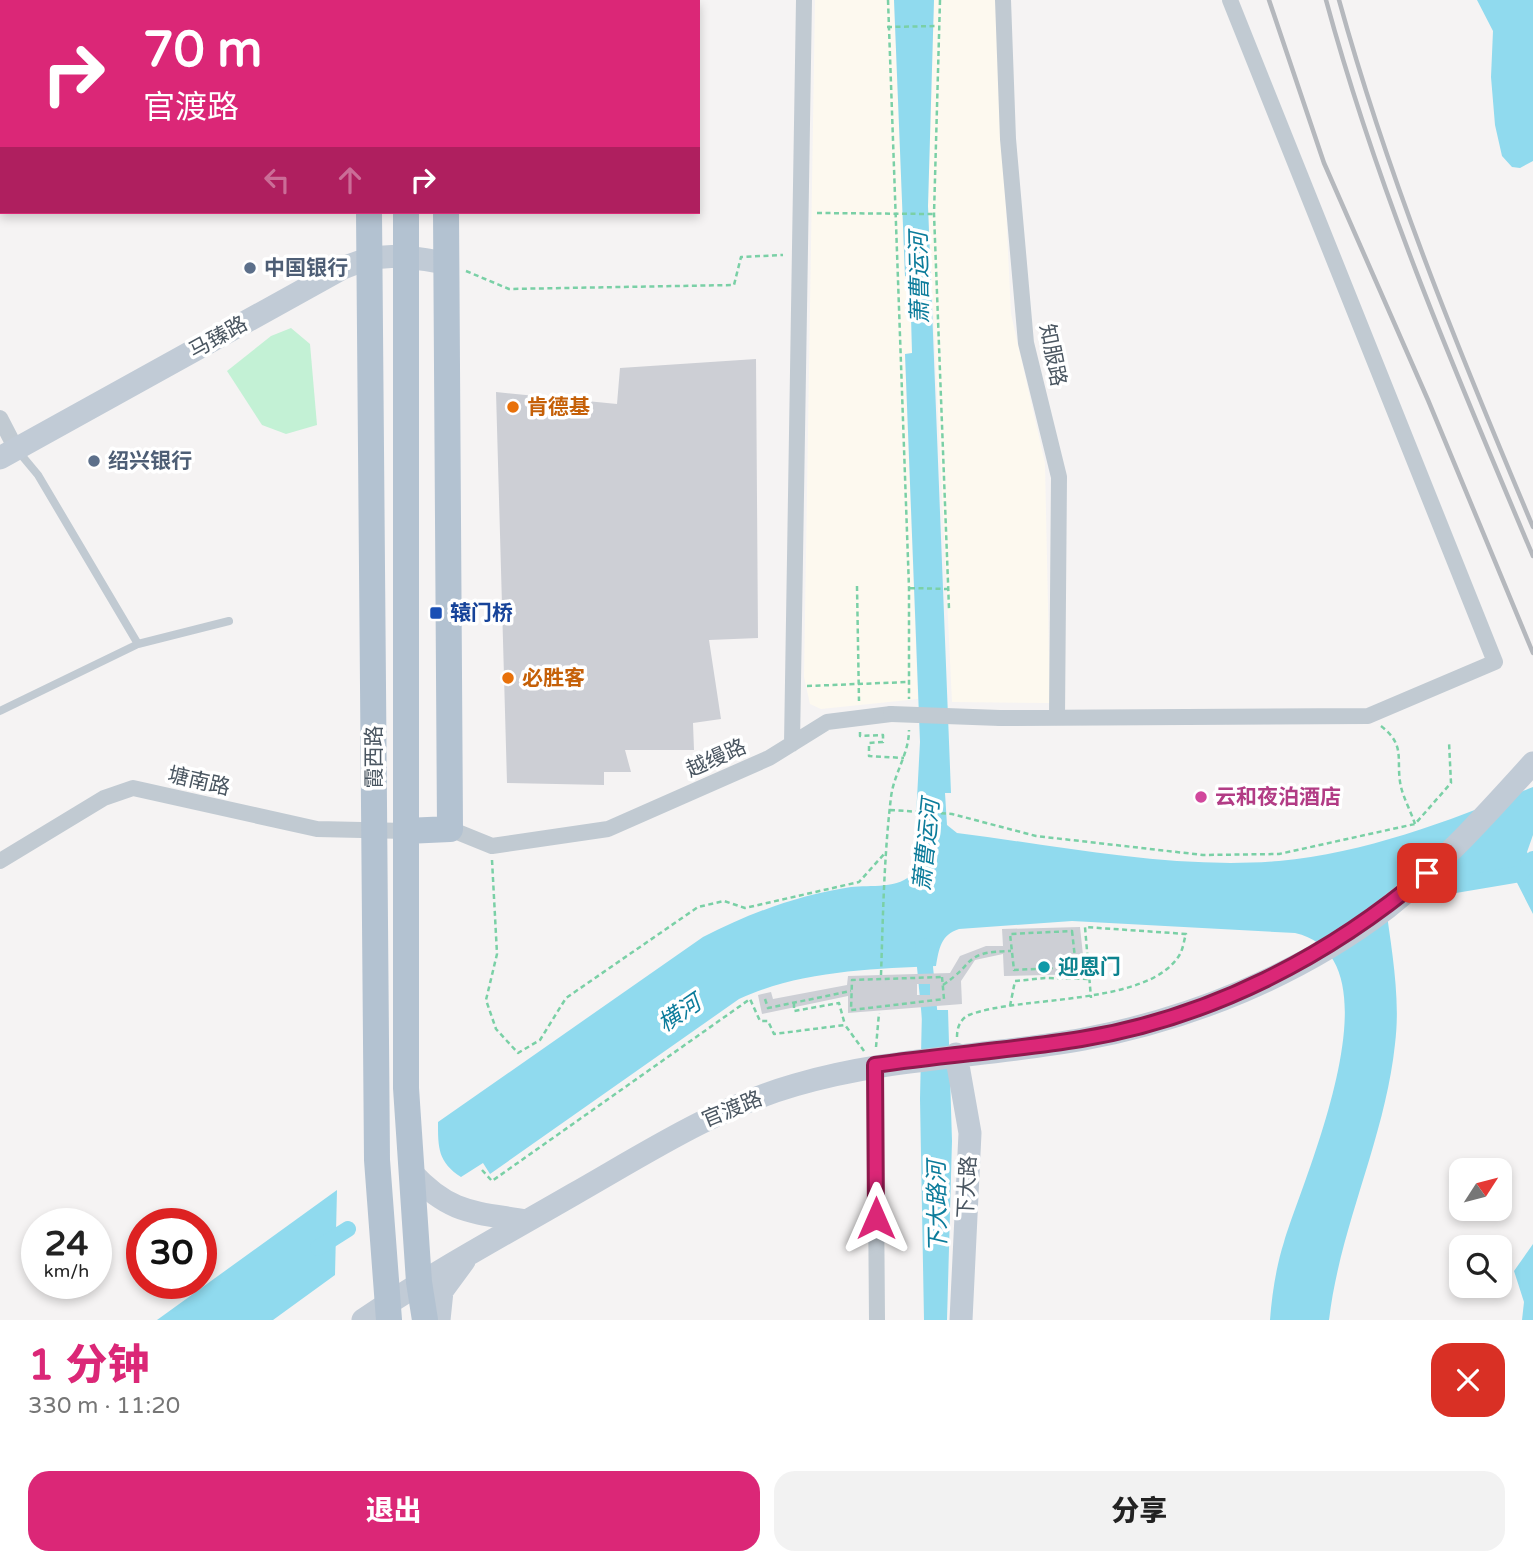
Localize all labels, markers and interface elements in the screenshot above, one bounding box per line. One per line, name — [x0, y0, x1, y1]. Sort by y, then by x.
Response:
text: 70 m — [143, 21, 262, 80]
icon: right — [28, 28, 119, 119]
text: 官渡路 — [143, 89, 239, 127]
icon: left — [258, 161, 296, 199]
icon: ahead — [331, 161, 369, 199]
icon: right — [404, 161, 442, 199]
water label: 萧曹运河 — [905, 228, 935, 324]
place label: 中国银行 — [264, 256, 348, 281]
marker: 中国银行 — [242, 260, 258, 276]
street label: 马臻路 — [185, 311, 252, 364]
street label: 知服路 — [1034, 322, 1071, 388]
place label: 肯德基 — [527, 395, 590, 420]
marker: 肯德基 — [505, 399, 521, 415]
place label: 绍兴银行 — [108, 449, 192, 474]
marker: 绍兴银行 — [86, 453, 102, 469]
place label: 辕门桥 — [450, 601, 513, 626]
marker: 辕门桥 — [428, 605, 444, 621]
place label: 必胜客 — [522, 666, 585, 691]
marker: 必胜客 — [500, 670, 516, 686]
street label: 霞西路 — [362, 726, 387, 789]
street label: 越缦路 — [682, 734, 750, 783]
street label: 塘南路 — [165, 762, 232, 801]
place label: 云和夜泊酒店 — [1215, 785, 1341, 810]
marker: 云和夜泊酒店 — [1193, 789, 1209, 805]
water label: 萧曹运河 — [908, 794, 946, 892]
pin — [1397, 843, 1457, 903]
icon: arrive — [1408, 854, 1446, 892]
place label: 迎恩门 — [1058, 955, 1121, 980]
marker: 迎恩门 — [1036, 959, 1052, 975]
water label: 横河 — [653, 987, 710, 1038]
street label: 官渡路 — [698, 1086, 766, 1133]
street label: 下大路 — [953, 1155, 982, 1219]
water label: 下大路河 — [923, 1157, 953, 1253]
north arrow — [1449, 1158, 1512, 1222]
map controls — [1449, 1158, 1512, 1298]
position arrow — [839, 1181, 913, 1255]
speed limit sign: 30 — [126, 1208, 217, 1299]
text: 24 — [45, 1223, 88, 1265]
button: search — [1449, 1235, 1512, 1298]
text: km/h — [44, 1260, 89, 1282]
text: 1 分钟 — [28, 1340, 149, 1391]
button: close — [1431, 1343, 1505, 1417]
text: 330 m · 11:20 — [28, 1392, 180, 1420]
button: 退出 — [28, 1471, 760, 1551]
button: 分享 — [774, 1471, 1505, 1551]

